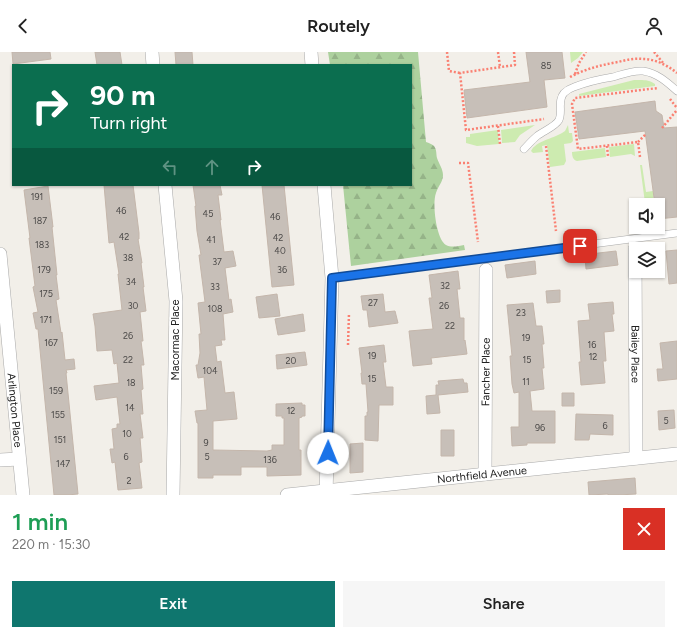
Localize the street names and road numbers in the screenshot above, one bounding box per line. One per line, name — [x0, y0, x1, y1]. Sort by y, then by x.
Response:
street label: Macormac Place — [169, 300, 182, 380]
street label: Bailey Place — [629, 325, 642, 383]
street label: Fancher Place — [479, 338, 492, 406]
street label: Arlington Place — [5, 373, 25, 448]
street label: Northfield Avenue — [436, 463, 528, 486]

